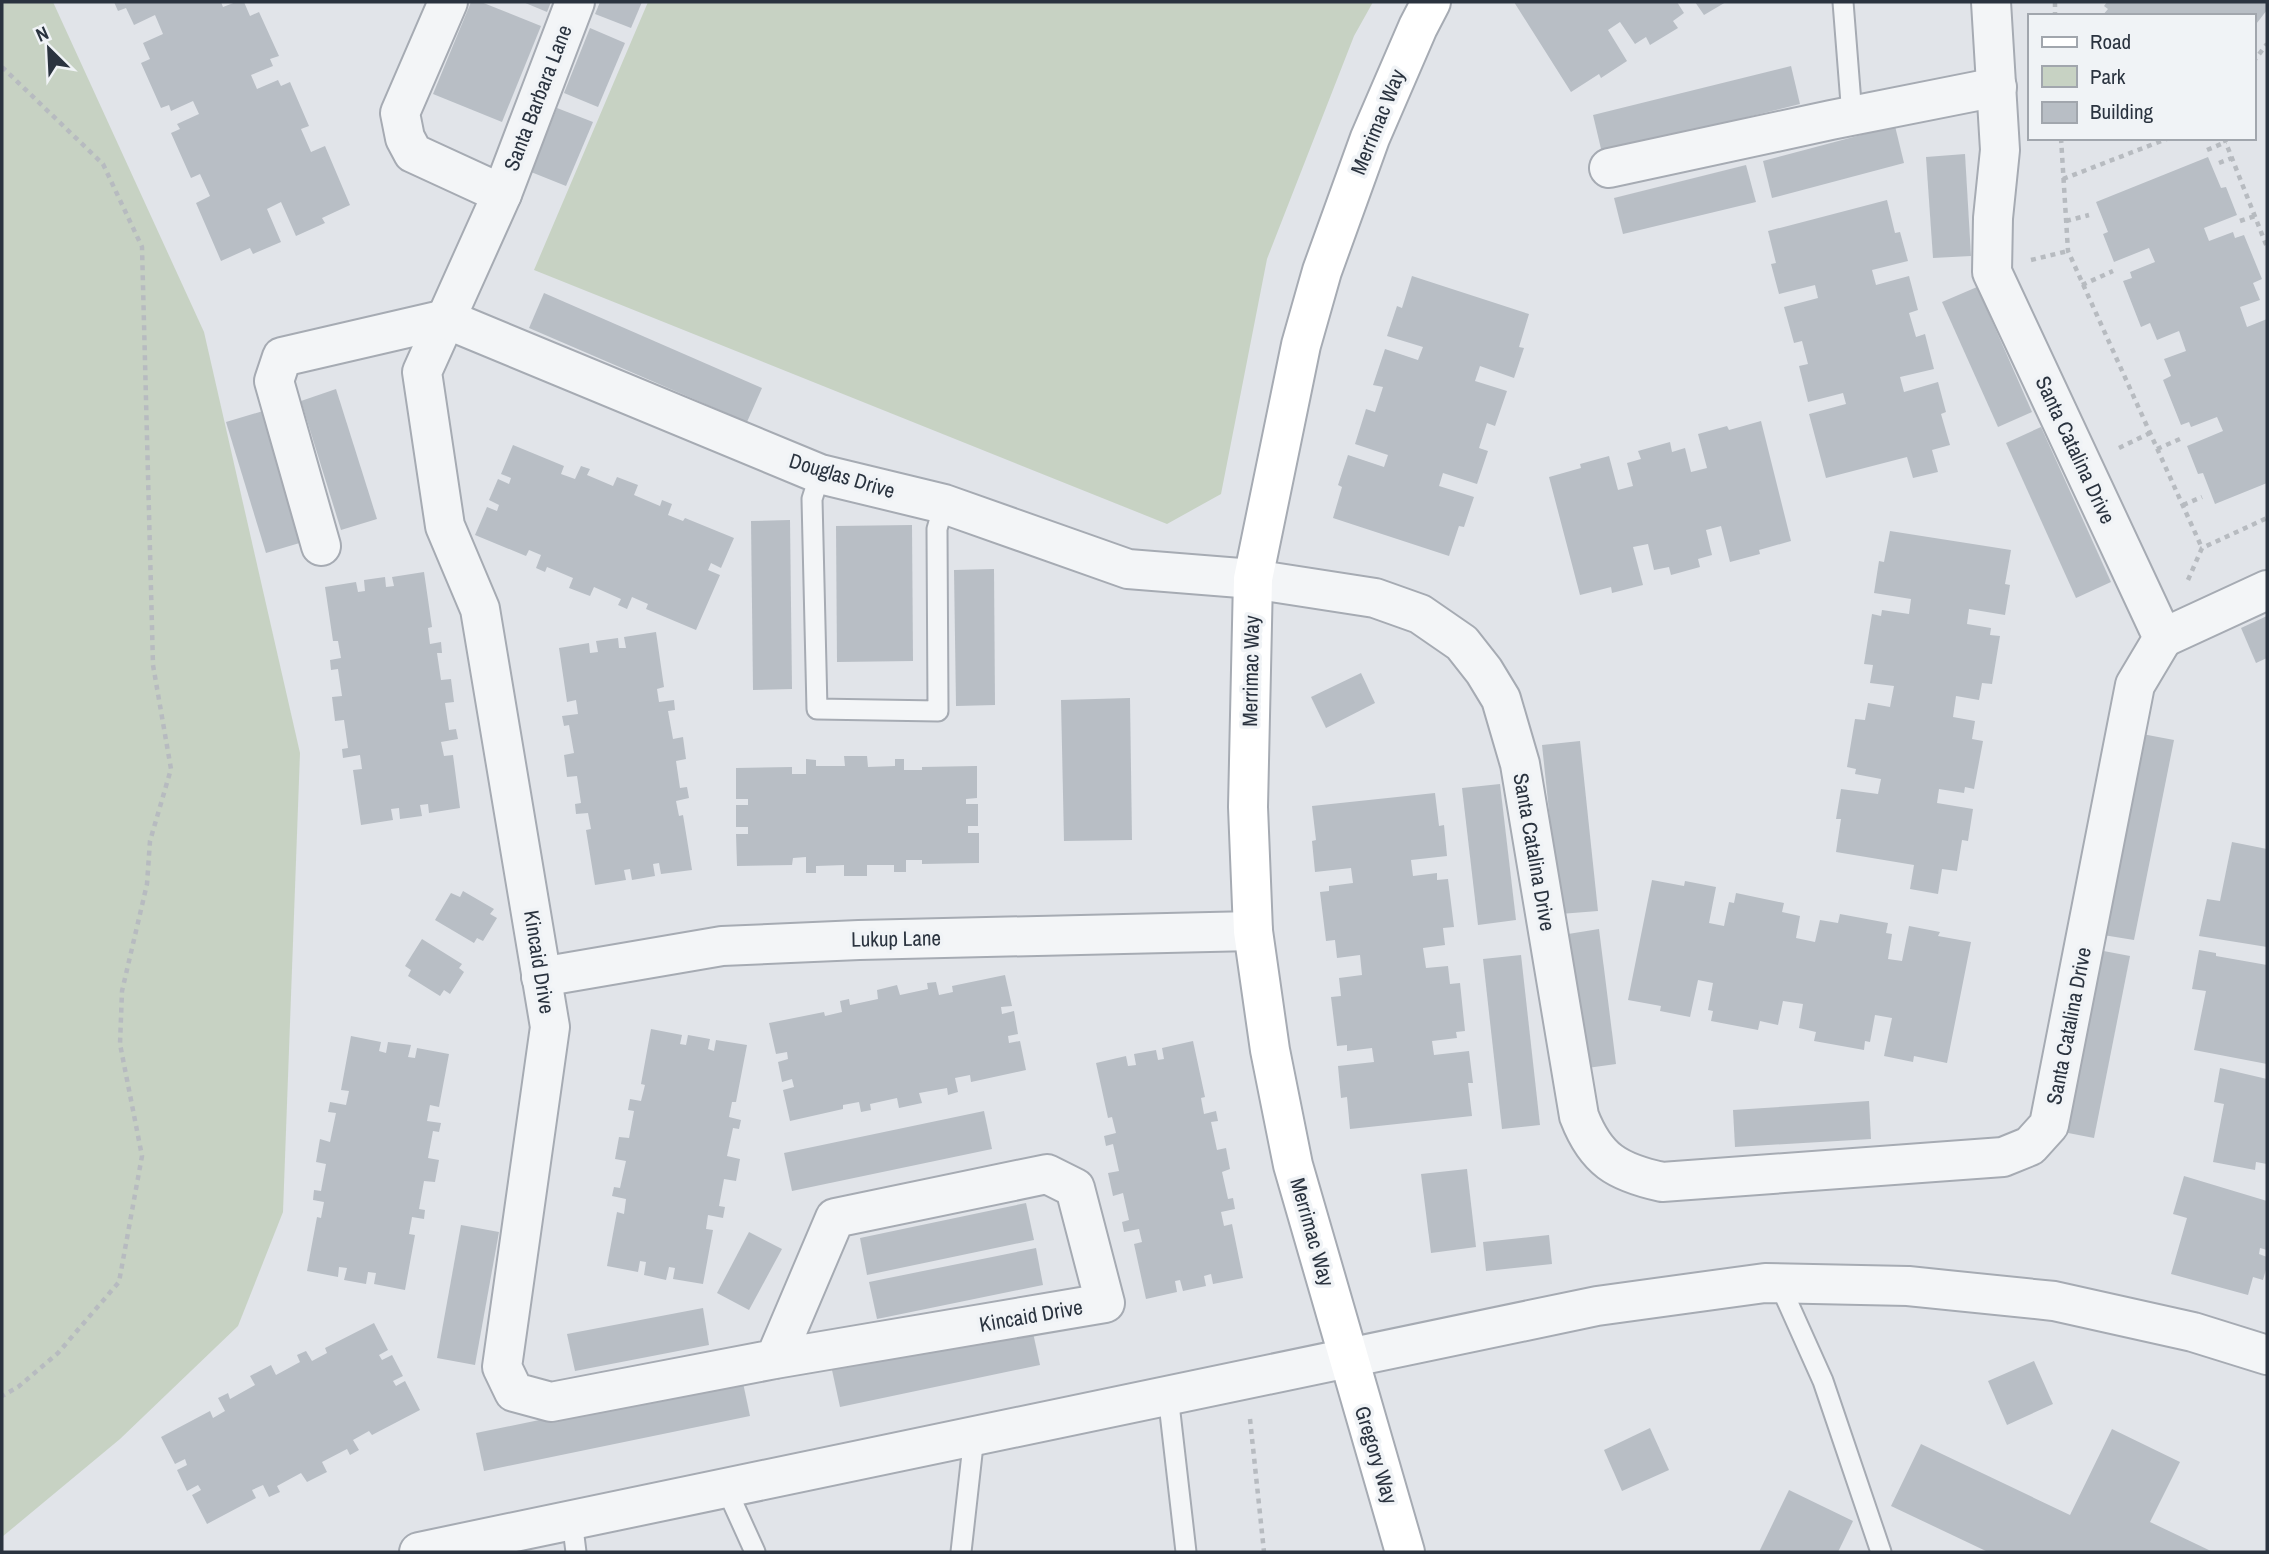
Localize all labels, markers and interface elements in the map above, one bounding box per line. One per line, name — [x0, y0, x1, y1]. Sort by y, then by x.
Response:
north arrow — [14, 14, 84, 84]
legend — [2028, 14, 2255, 140]
text: N — [32, 19, 53, 48]
street label: Santa Barbara Lane — [496, 21, 579, 175]
text: Road — [2090, 27, 2131, 56]
text: Park — [2090, 62, 2126, 91]
street label: Merrimac Way — [1343, 64, 1412, 179]
text: Building — [2090, 97, 2154, 126]
street label: Santa Catalina Drive — [2029, 371, 2122, 528]
street label: Douglas Drive — [786, 446, 899, 505]
street label: Merrimac Way — [1235, 615, 1266, 727]
street label: Santa Catalina Drive — [1506, 771, 1563, 933]
street label: Kincaid Drive — [517, 908, 562, 1016]
street label: Lukup Lane — [851, 923, 941, 954]
street label: Santa Catalina Drive — [2039, 945, 2098, 1107]
street label: Merrimac Way — [1283, 1174, 1342, 1290]
street label: Kincaid Drive — [977, 1292, 1085, 1339]
street label: Gregory Way — [1348, 1402, 1405, 1508]

